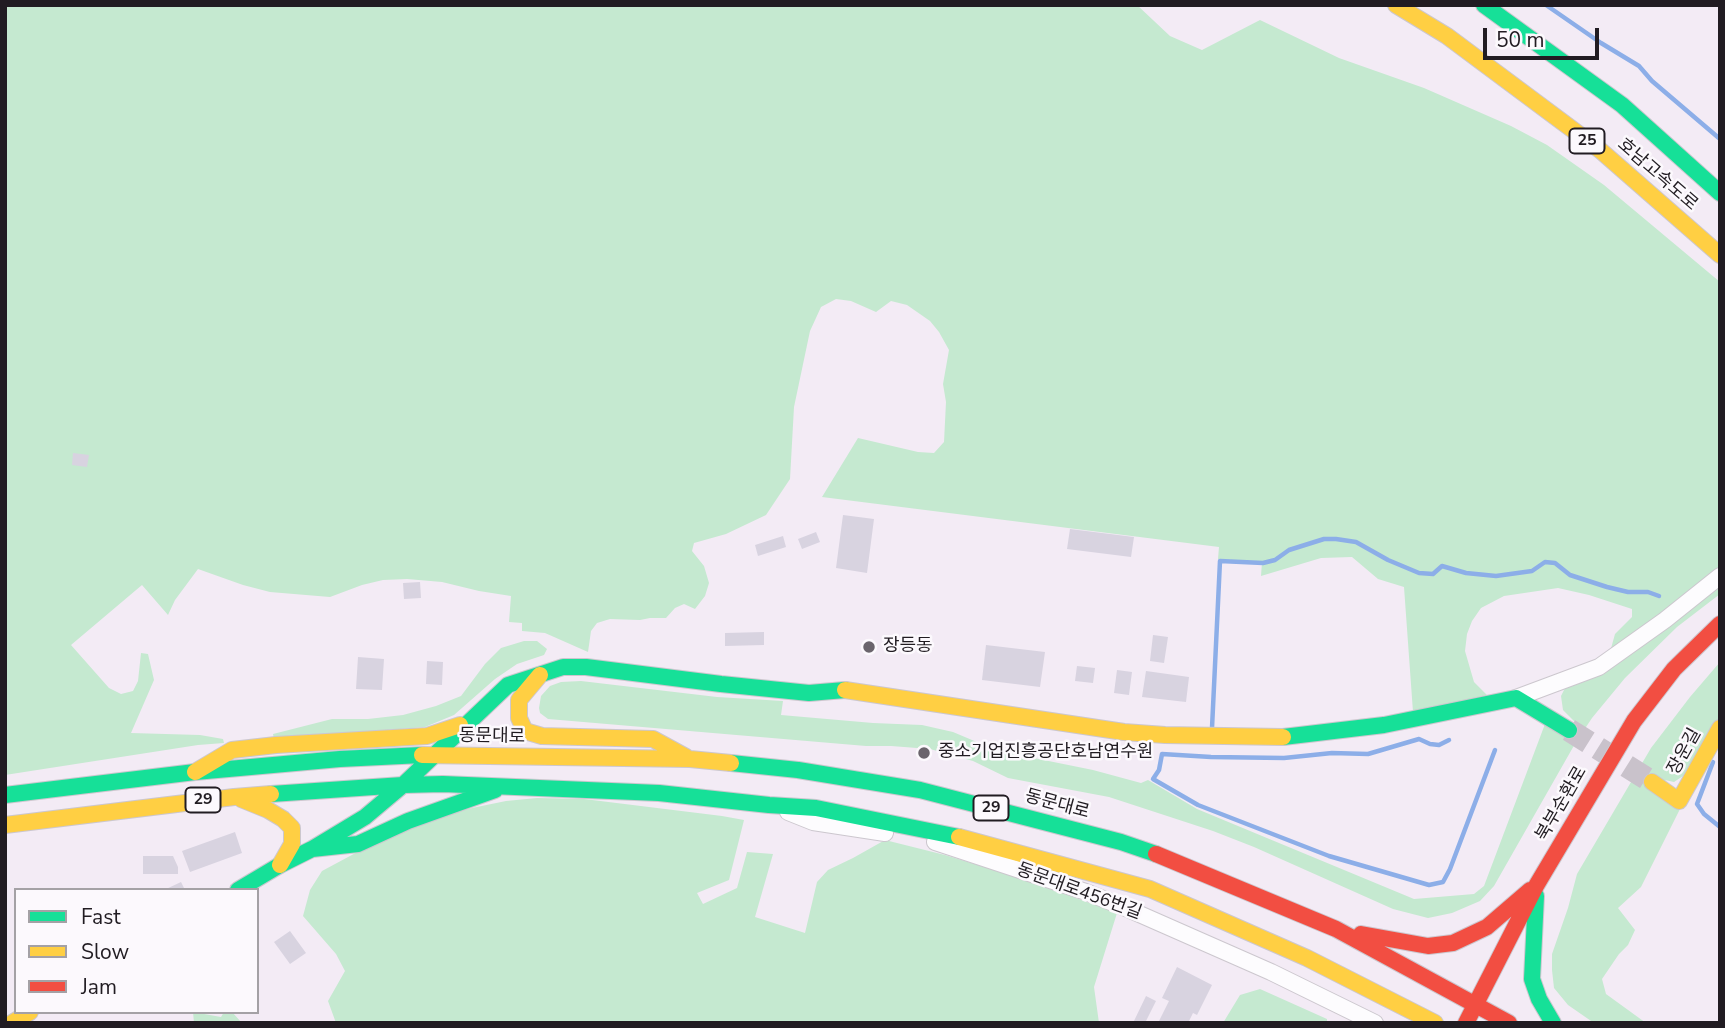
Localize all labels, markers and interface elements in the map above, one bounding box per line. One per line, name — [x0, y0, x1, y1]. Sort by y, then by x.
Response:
scale bar — [1487, 14, 1602, 58]
text: 50 m — [1496, 26, 1545, 54]
road number: 25 — [1570, 128, 1604, 154]
street label: 호남고속도로 — [1612, 134, 1702, 216]
place label: 장등동 — [883, 636, 933, 658]
marker: 장등동 — [861, 639, 877, 655]
street label: 장운길 — [1664, 725, 1706, 779]
street label: 동문대로 — [459, 726, 525, 748]
place label: 중소기업진흥공단호남연수원 — [938, 742, 1153, 764]
marker: 중소기업진흥공단호남연수원 — [916, 745, 932, 761]
street label: 북부순환로 — [1532, 763, 1592, 845]
street label: 동문대로 — [1022, 786, 1092, 824]
road number: 29 — [186, 788, 220, 813]
road number: 29 — [974, 796, 1009, 820]
street label: 동문대로456번길 — [1013, 859, 1145, 925]
legend — [14, 888, 259, 1014]
text: Fast — [81, 903, 121, 931]
text: Slow — [81, 938, 129, 966]
text: Jam — [81, 973, 117, 1001]

